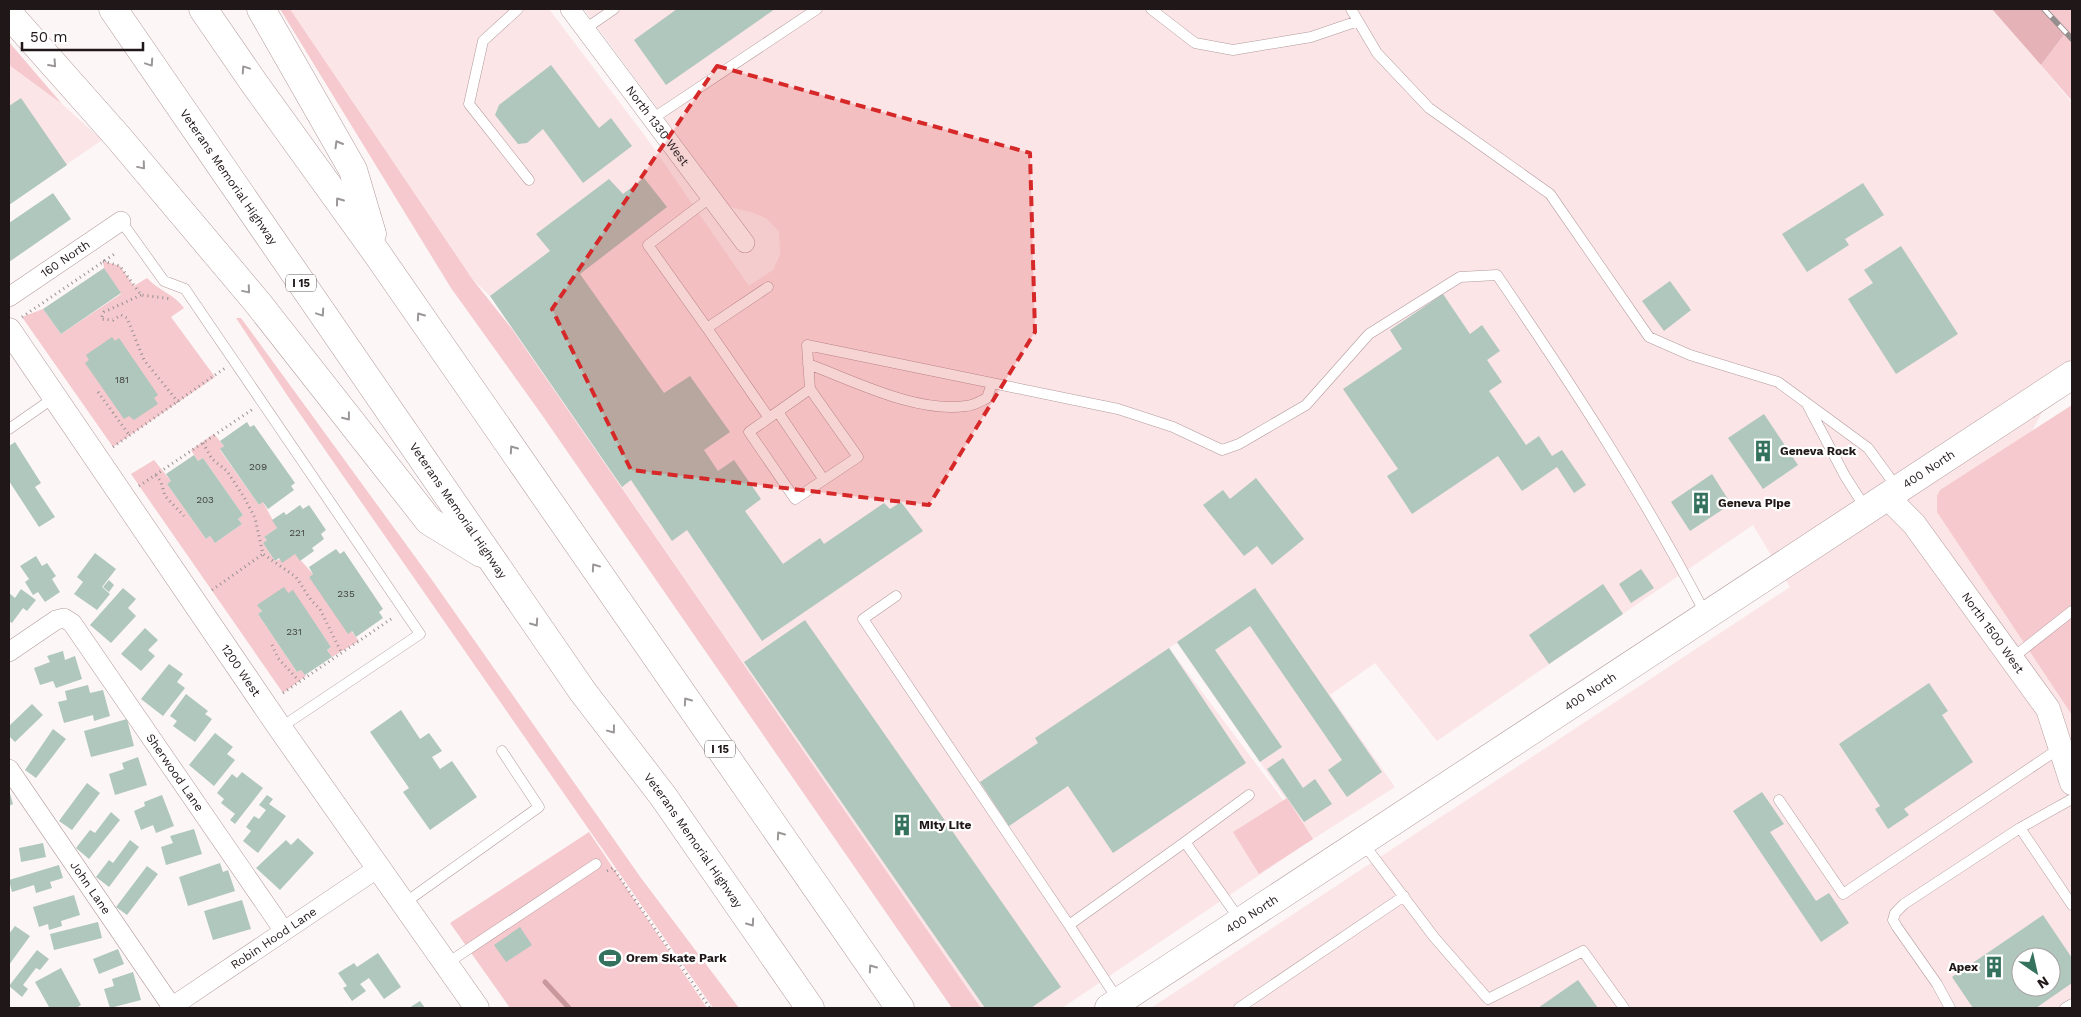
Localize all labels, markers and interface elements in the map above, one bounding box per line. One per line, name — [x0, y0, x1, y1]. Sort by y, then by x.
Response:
scale bar — [22, 20, 144, 52]
text: 50 m — [30, 28, 67, 46]
one-way arrow — [47, 58, 56, 67]
one-way arrow — [144, 58, 153, 67]
one-way arrow — [242, 66, 251, 75]
street label: North 1330 West — [623, 83, 692, 169]
street label: Veterans Memorial Highway — [177, 107, 281, 248]
one-way arrow — [334, 140, 344, 149]
one-way arrow — [136, 160, 145, 169]
one-way arrow — [337, 198, 345, 207]
street label: 160 North — [38, 237, 93, 280]
road number: I 15 — [286, 274, 316, 292]
one-way arrow — [241, 284, 250, 293]
one-way arrow — [315, 307, 324, 317]
one-way arrow — [417, 312, 426, 321]
house number: 181 — [115, 374, 129, 385]
one-way arrow — [342, 411, 350, 420]
building icon: Geneva Rock — [1750, 438, 1776, 464]
street label: Veterans Memorial Highway — [407, 440, 510, 582]
place label: Geneva Rock — [1780, 444, 1857, 458]
one-way arrow — [510, 445, 519, 455]
street label: 400 North — [1900, 447, 1957, 491]
house number: 209 — [249, 461, 267, 472]
building icon: Geneva Pipe — [1688, 490, 1714, 516]
house number: 203 — [196, 494, 214, 505]
place label: Geneva Pipe — [1718, 496, 1791, 510]
house number: 221 — [289, 527, 305, 538]
one-way arrow — [592, 564, 601, 573]
house number: 235 — [337, 588, 355, 599]
street label: North 1500 West — [1959, 590, 2027, 676]
one-way arrow — [529, 617, 538, 627]
house number: 231 — [286, 626, 302, 637]
street label: 1200 West — [218, 642, 264, 699]
street label: 400 North — [1562, 669, 1619, 714]
one-way arrow — [684, 697, 693, 707]
one-way arrow — [607, 724, 615, 733]
street label: Sherwood Lane — [143, 731, 207, 814]
road number: I 15 — [705, 741, 735, 758]
street label: Veterans Memorial Highway — [641, 770, 746, 911]
building icon: Mity Lite — [889, 812, 915, 838]
place label: Mity Lite — [919, 818, 972, 832]
one-way arrow — [777, 831, 786, 840]
street label: John Lane — [67, 859, 113, 917]
street label: 400 North — [1223, 892, 1281, 936]
street label: Robin Hood Lane — [228, 904, 319, 972]
one-way arrow — [744, 918, 754, 927]
sports icon: Orem Skate Park — [597, 945, 623, 971]
north arrow — [2011, 947, 2061, 997]
place label: Orem Skate Park — [626, 951, 727, 965]
building icon: Apex — [1981, 954, 2007, 980]
place label: Apex — [1949, 960, 1978, 974]
one-way arrow — [869, 964, 878, 974]
text: N — [2034, 973, 2052, 992]

